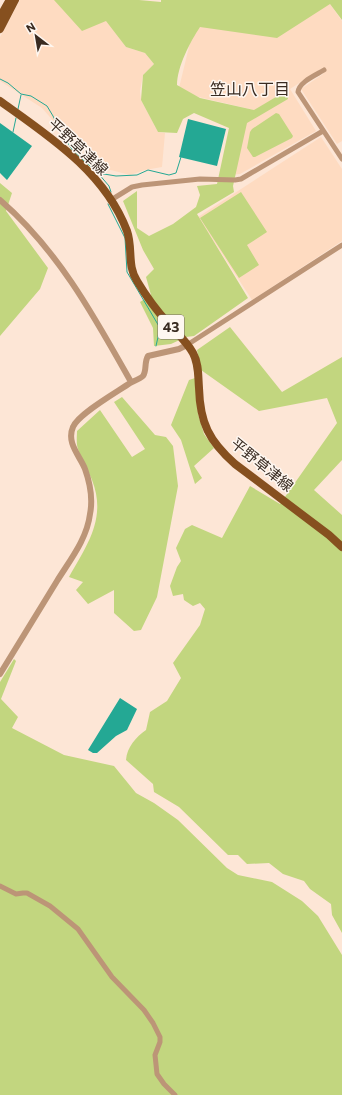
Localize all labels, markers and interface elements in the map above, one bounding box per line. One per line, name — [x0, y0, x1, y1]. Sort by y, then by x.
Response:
north arrow — [16, 16, 56, 56]
text: N — [24, 19, 37, 35]
district label: 笠山八丁目 — [210, 79, 290, 98]
street label: 平野草津線 — [45, 114, 112, 178]
road number: 43 — [158, 315, 184, 339]
street label: 平野草津線 — [228, 434, 297, 495]

